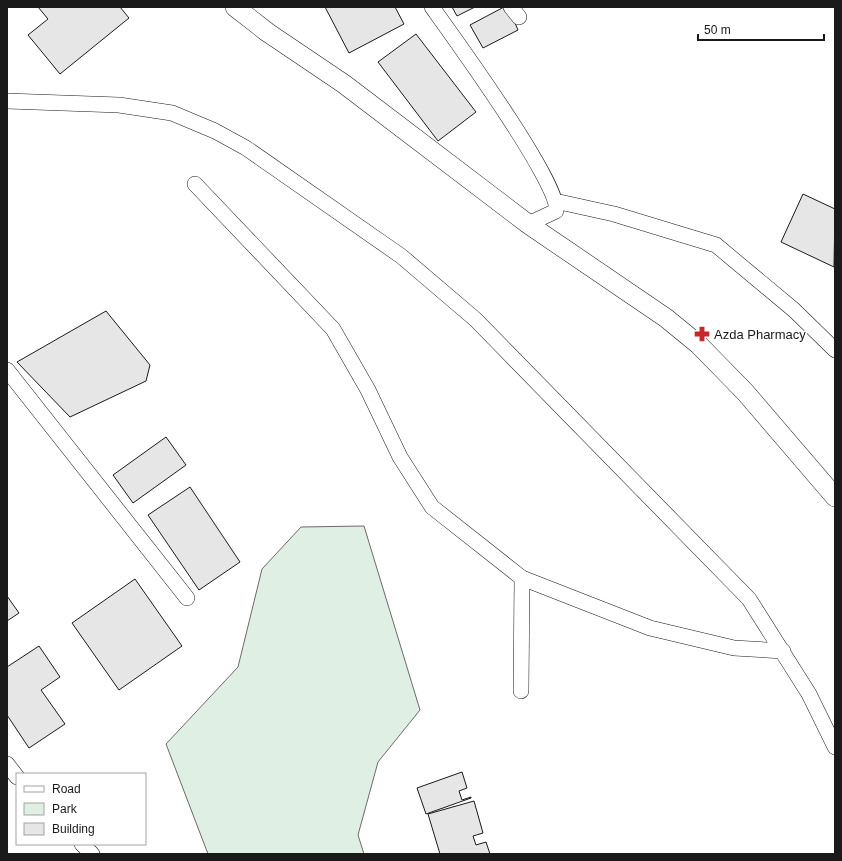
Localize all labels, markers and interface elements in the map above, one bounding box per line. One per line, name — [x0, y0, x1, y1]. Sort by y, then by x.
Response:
scale bar — [698, 16, 824, 42]
text: 50 m — [704, 23, 731, 37]
pharmacy icon: Azda Pharmacy — [693, 325, 711, 343]
place label: Azda Pharmacy — [714, 327, 806, 342]
legend — [16, 773, 146, 845]
text: Road — [52, 782, 81, 796]
text: Park — [52, 802, 78, 816]
text: Building — [52, 822, 95, 836]

